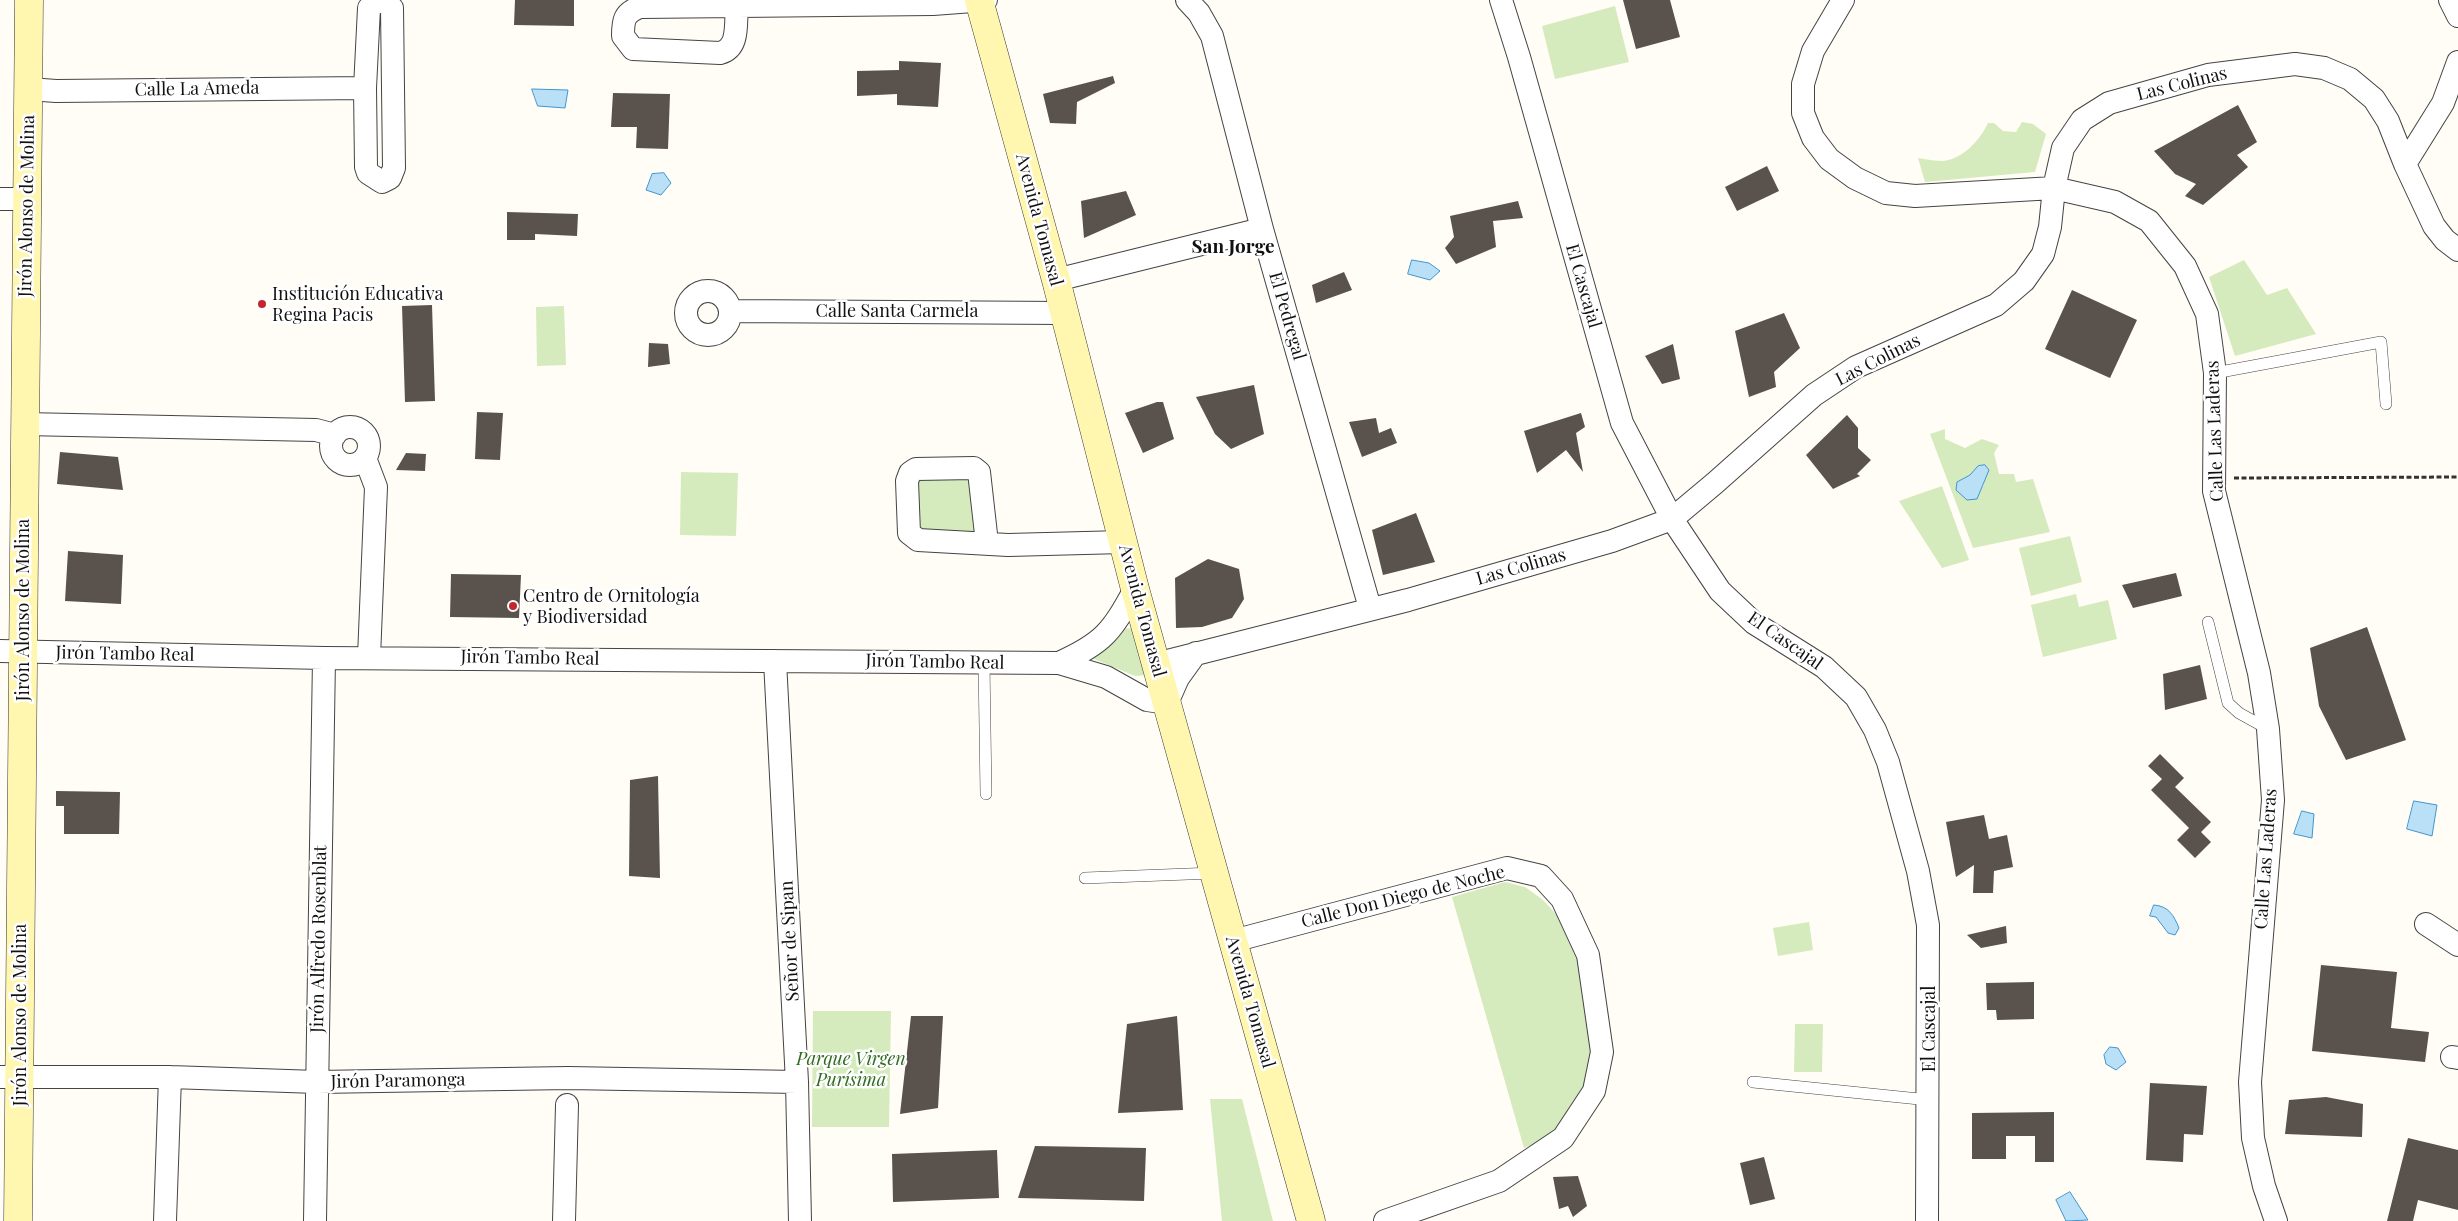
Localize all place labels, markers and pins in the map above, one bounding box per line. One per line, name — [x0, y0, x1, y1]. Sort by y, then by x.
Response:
place label: Institución Educativa Regina Pacis — [272, 283, 443, 326]
marker: Institución Educativa Regina Pacis — [256, 298, 268, 310]
place label: Centro de Ornitología y Biodiversidad — [523, 585, 700, 628]
marker: Centro de Ornitología y Biodiversidad — [507, 600, 519, 612]

